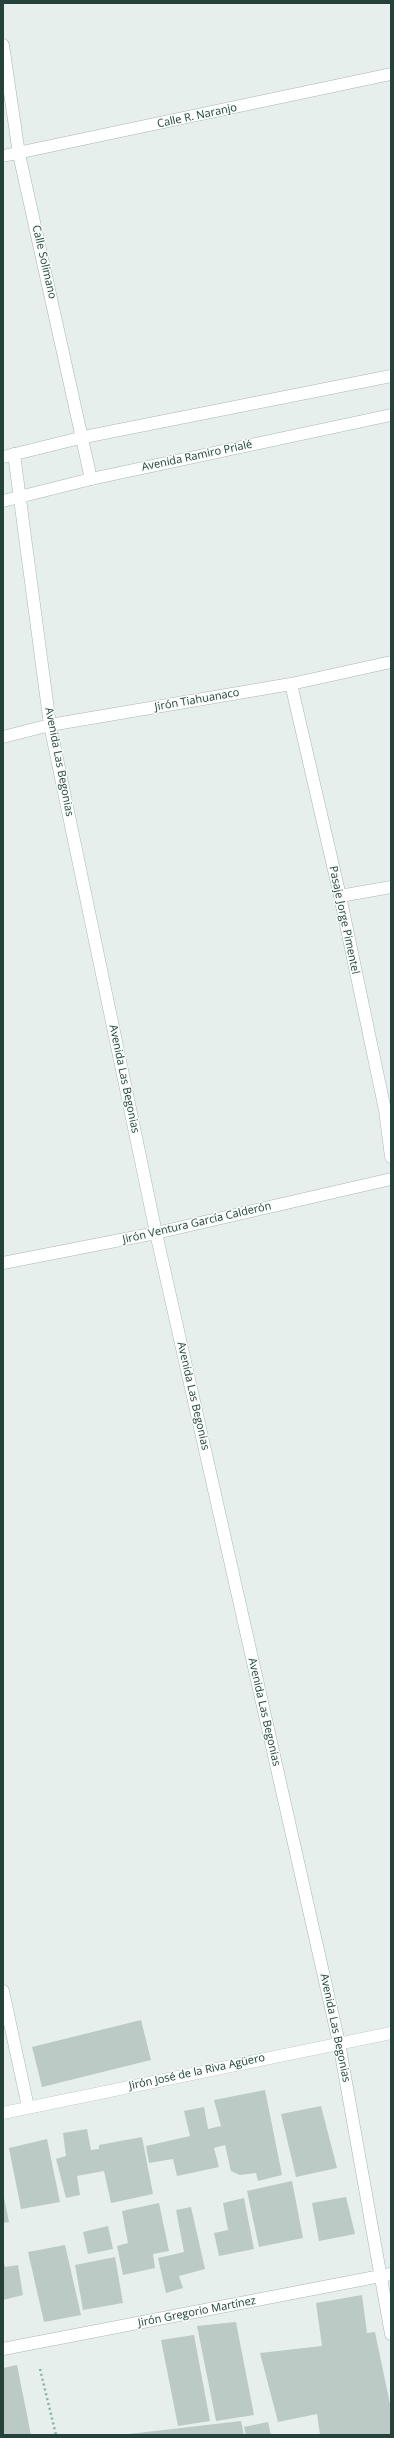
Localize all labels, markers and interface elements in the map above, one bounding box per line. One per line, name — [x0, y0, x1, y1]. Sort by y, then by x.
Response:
street label: Calle R. Naranjo — [156, 101, 238, 131]
street label: Calle Solimano — [29, 224, 59, 300]
street label: Avenida Ramiro Prialé — [141, 438, 253, 474]
street label: Jirón Tiahuanaco — [154, 686, 240, 714]
street label: Avenida Las Begonias — [42, 706, 76, 818]
street label: Pasaje Jorge Pimentel — [326, 865, 362, 975]
street label: Avenida Las Begonias — [106, 1024, 142, 1134]
street label: Jirón Ventura García Calderón — [121, 1199, 273, 1247]
street label: Avenida Las Begonias — [174, 1341, 212, 1451]
street label: Avenida Las Begonias — [245, 1657, 283, 1767]
street label: Avenida Las Begonias — [317, 1973, 353, 2083]
street label: Jirón José de la Riva Agüero — [128, 2051, 266, 2093]
street label: Jirón Gregorio Martínez — [137, 2294, 257, 2330]

